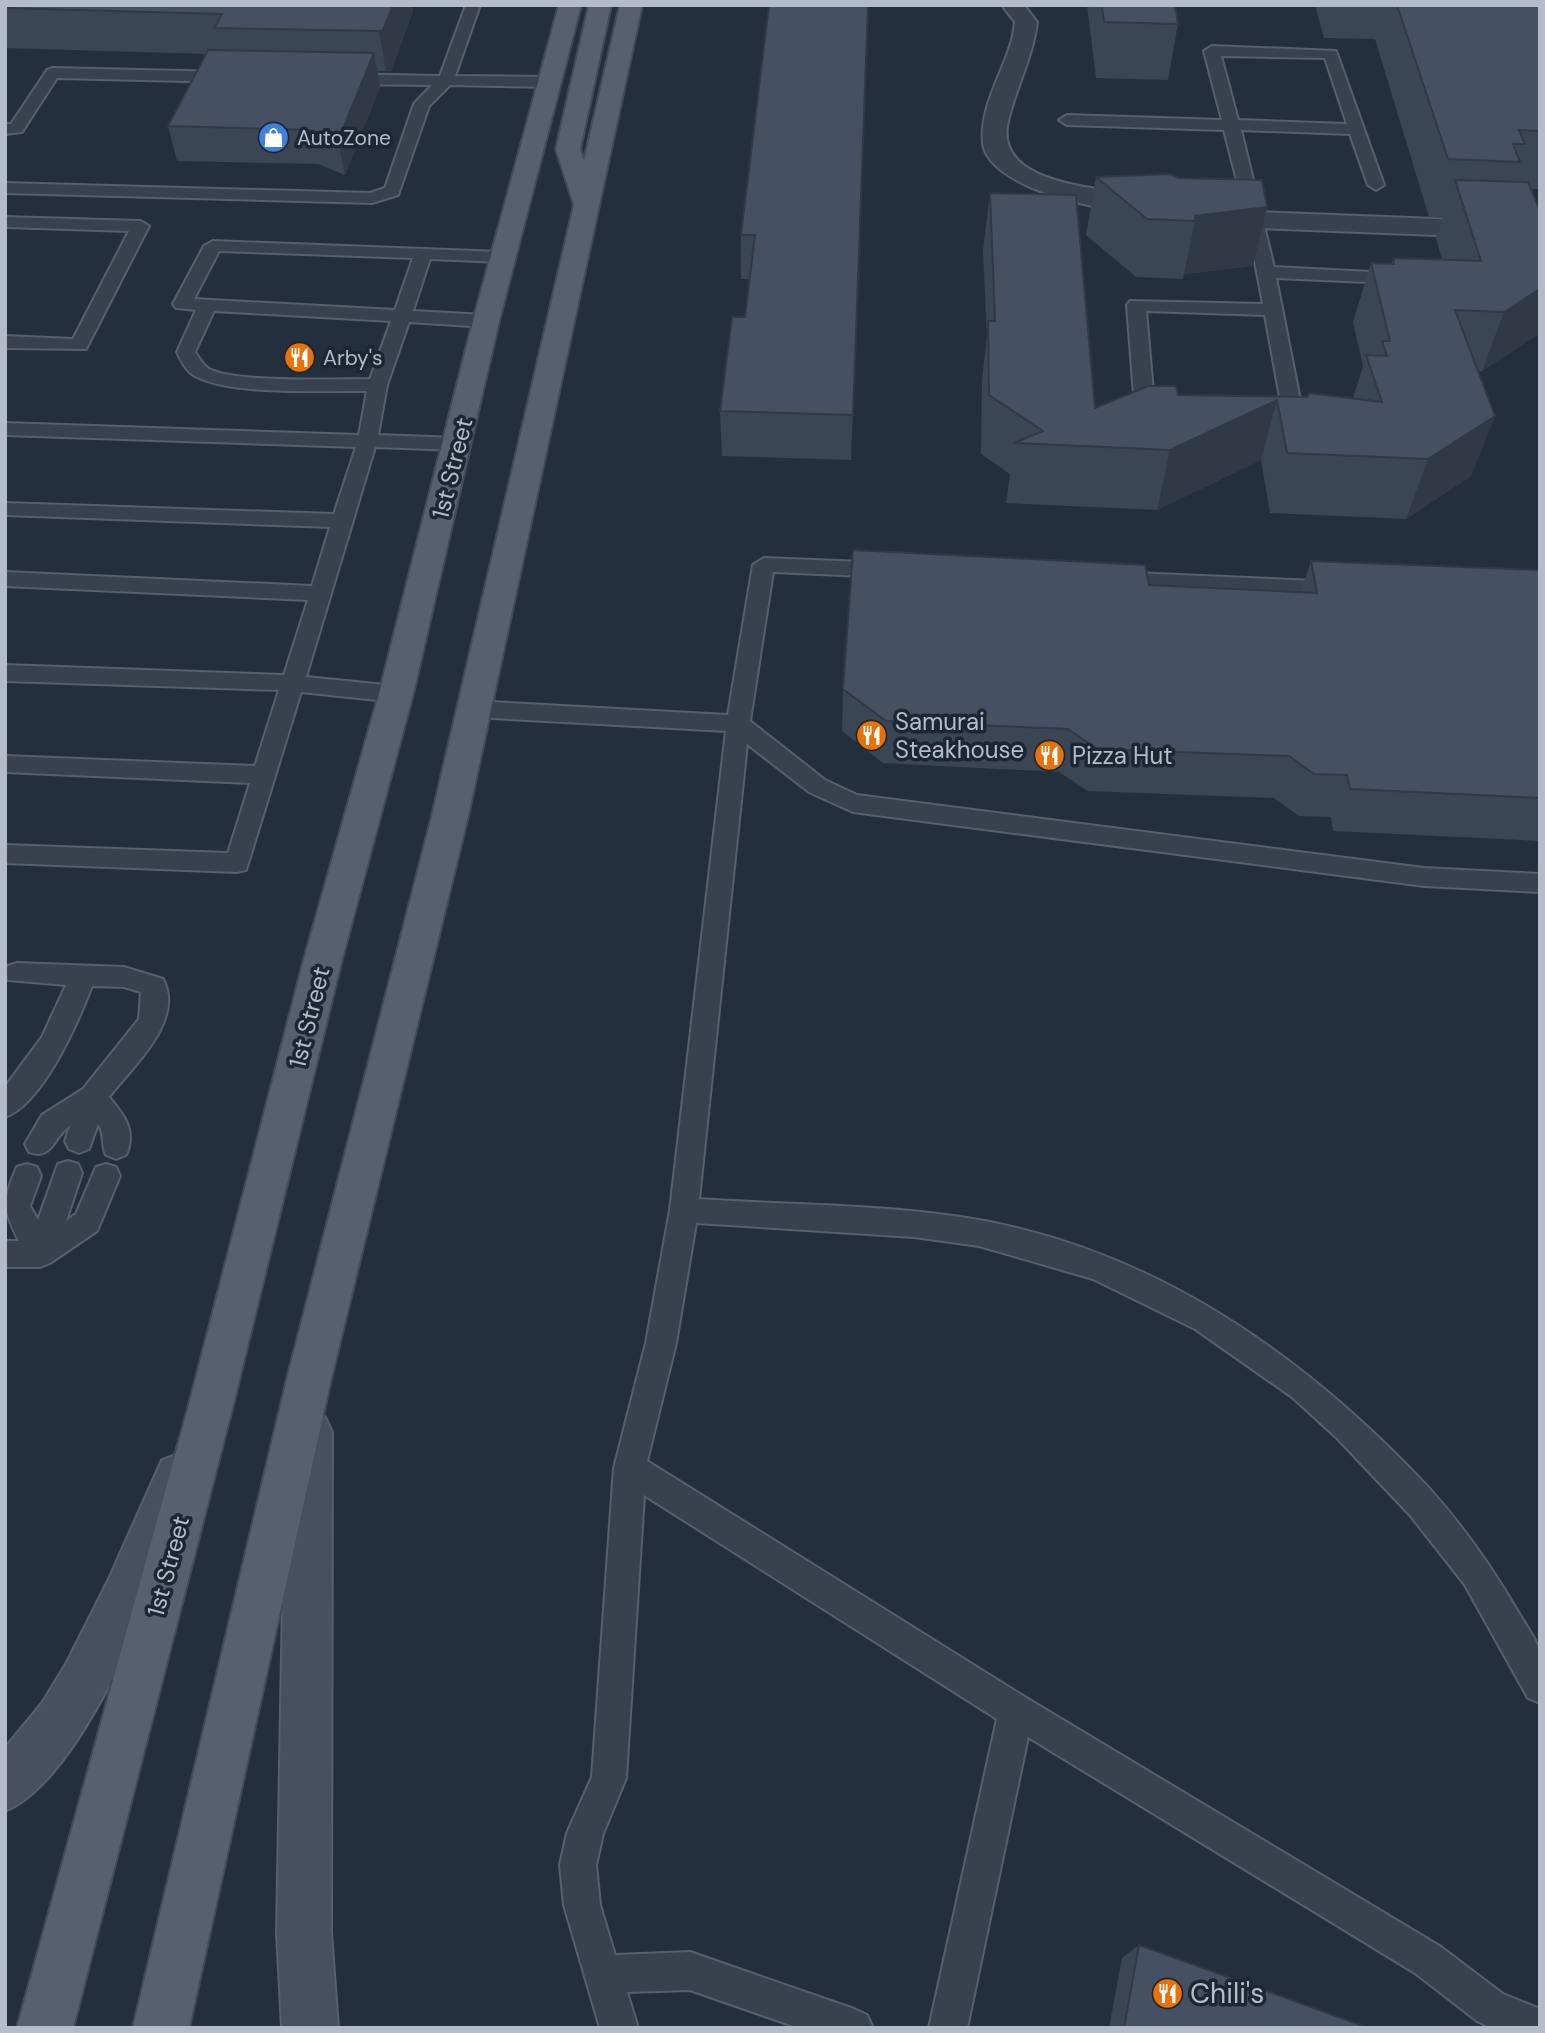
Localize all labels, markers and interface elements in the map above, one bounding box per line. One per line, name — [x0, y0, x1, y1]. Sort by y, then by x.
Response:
shop icon: AutoZone — [257, 121, 291, 155]
place label: AutoZone — [297, 124, 391, 152]
restaurant icon: Arby's — [283, 341, 317, 375]
place label: Arby's — [323, 344, 383, 372]
street label: 1st Street — [425, 414, 479, 522]
place label: Samurai Steakhouse — [895, 706, 1024, 765]
restaurant icon: Samurai Steakhouse — [855, 718, 889, 752]
restaurant icon: Pizza Hut — [1032, 738, 1066, 772]
place label: Pizza Hut — [1072, 740, 1173, 771]
street label: 1st Street — [282, 963, 336, 1071]
street label: 1st Street — [140, 1512, 196, 1620]
place label: Chili's — [1190, 1975, 1264, 2012]
restaurant icon: Chili's — [1150, 1976, 1184, 2010]

